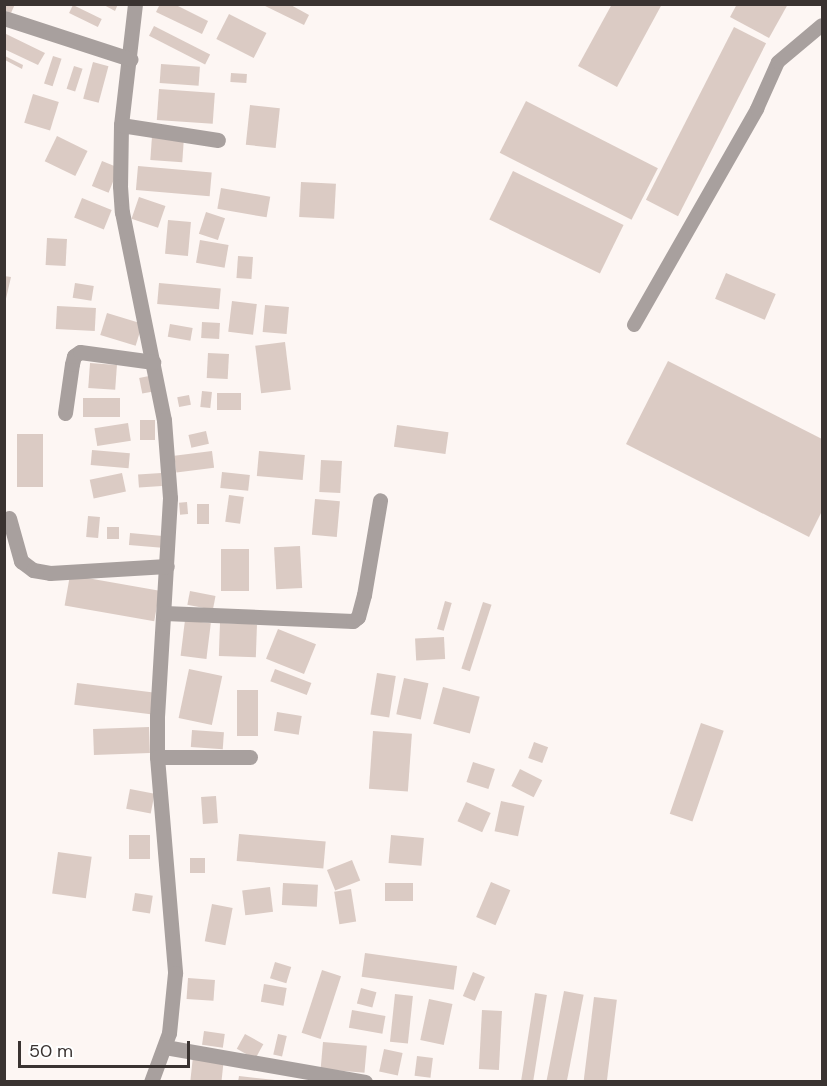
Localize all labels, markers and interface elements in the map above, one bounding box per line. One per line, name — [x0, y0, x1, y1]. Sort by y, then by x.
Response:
scale bar — [21, 1029, 194, 1067]
text: 50 m — [29, 1039, 73, 1063]

